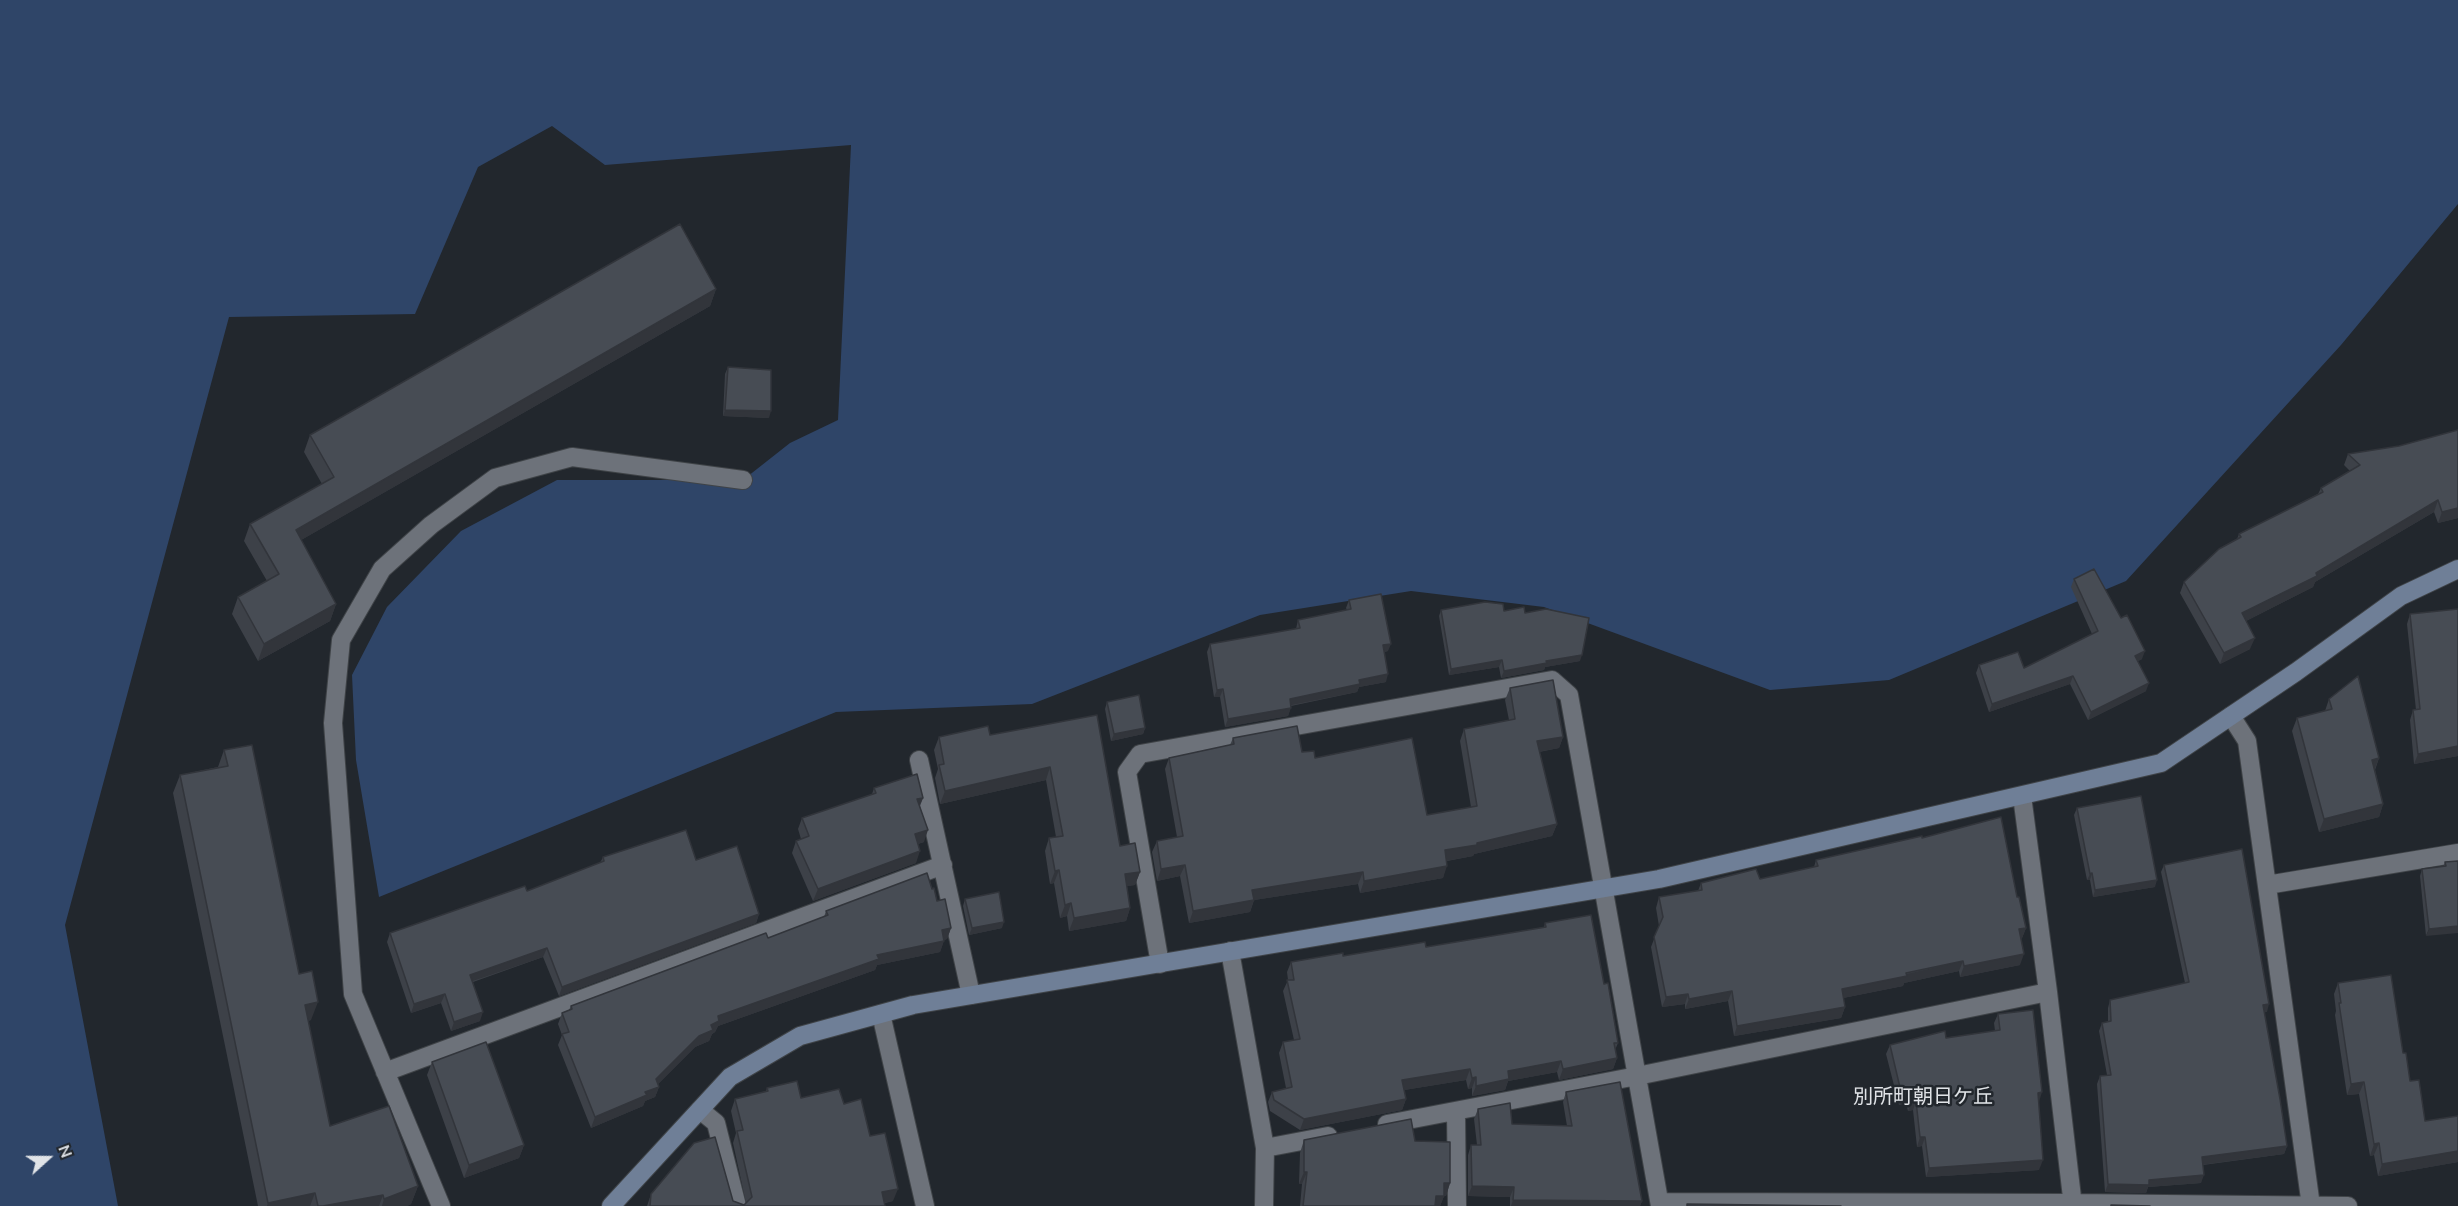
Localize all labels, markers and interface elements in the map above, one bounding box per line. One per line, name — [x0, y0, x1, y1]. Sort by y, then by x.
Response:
district label: 別所町朝日ケ丘 — [1853, 1086, 1993, 1110]
north arrow — [18, 1128, 78, 1188]
text: N — [52, 1142, 77, 1161]

